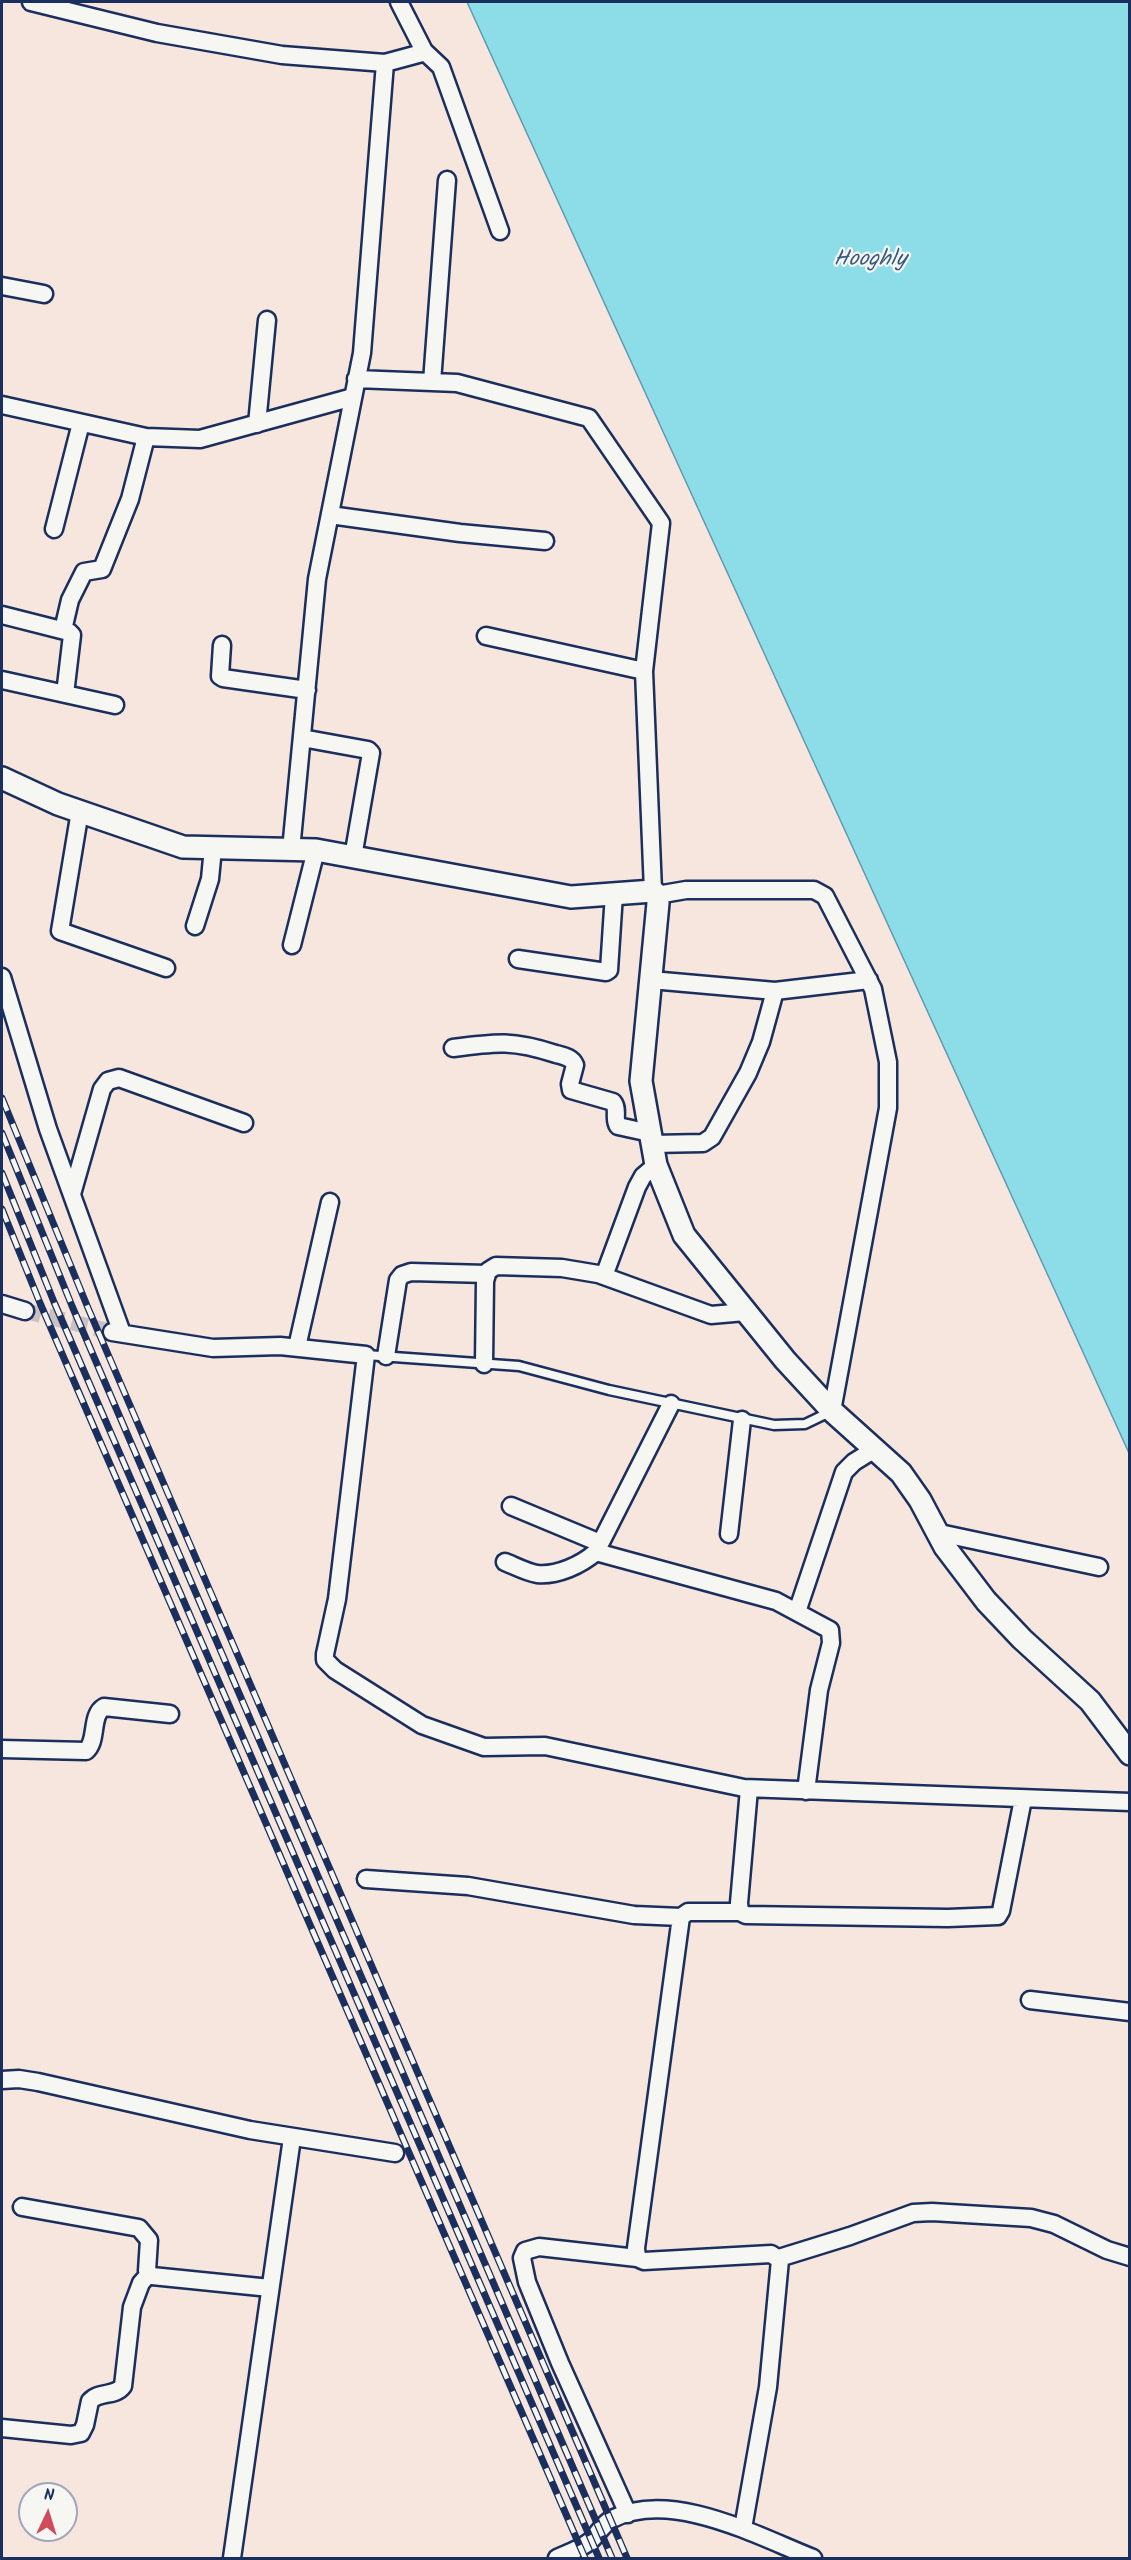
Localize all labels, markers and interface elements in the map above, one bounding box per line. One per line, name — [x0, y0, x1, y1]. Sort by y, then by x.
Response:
water label: Hooghly — [834, 248, 906, 274]
north arrow — [18, 2482, 78, 2542]
text: N — [43, 2483, 55, 2508]

